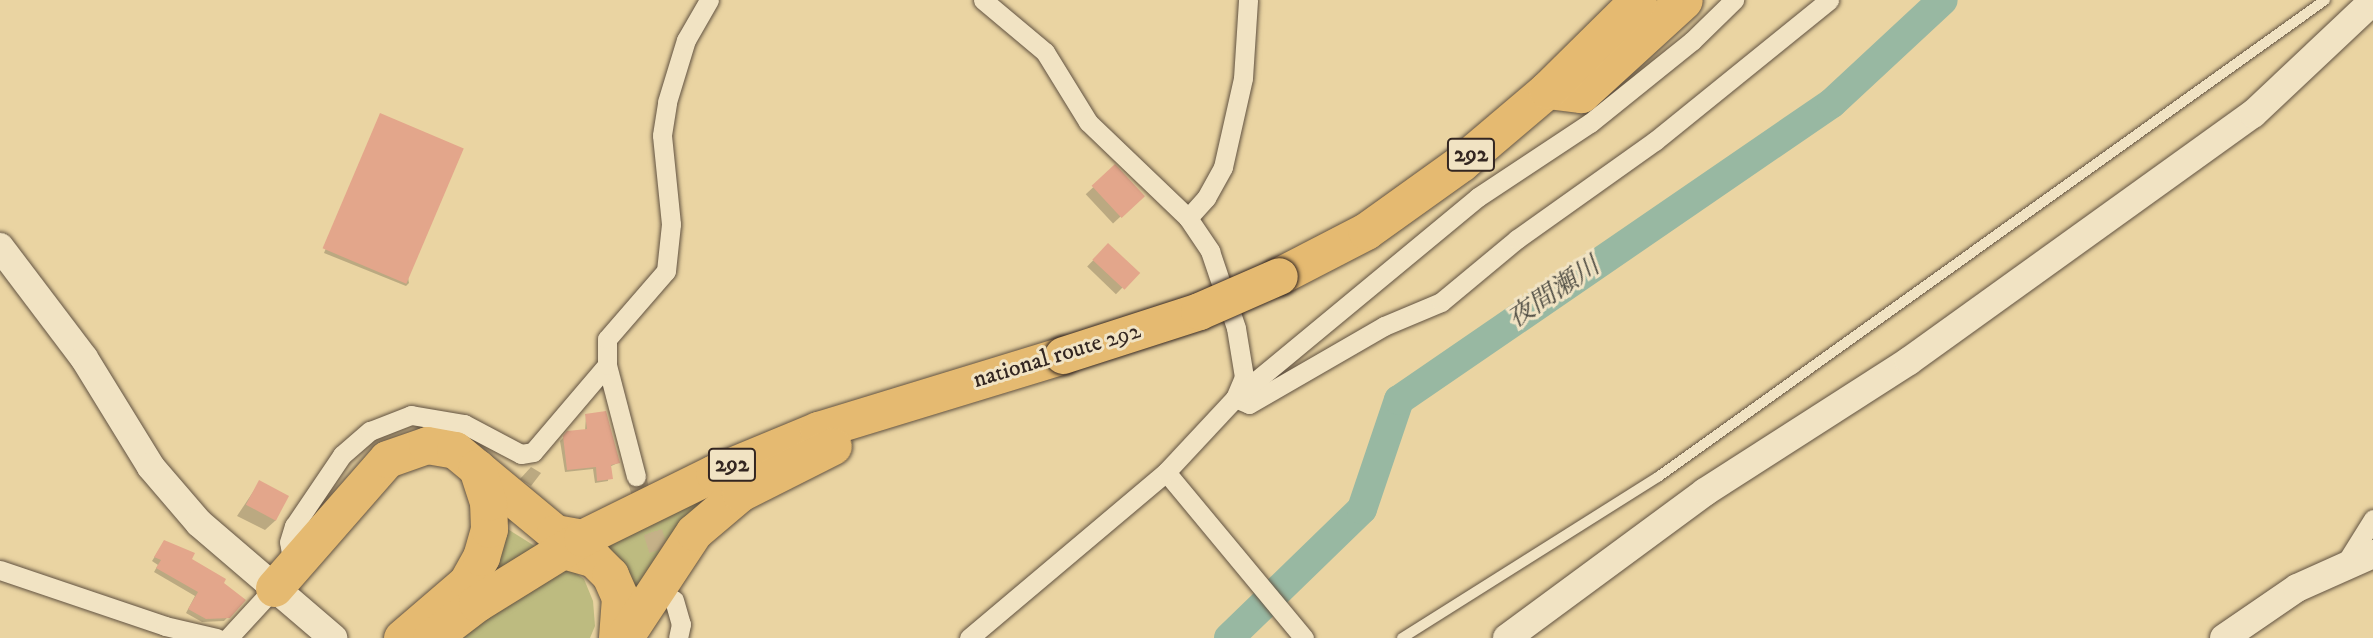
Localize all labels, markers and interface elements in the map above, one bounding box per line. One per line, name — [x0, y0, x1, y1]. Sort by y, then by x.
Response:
road number: 292 — [1446, 136, 1496, 174]
water label: 夜間瀬川 — [1502, 251, 1606, 335]
street label: national route 292 — [970, 317, 1144, 395]
road number: 292 — [708, 446, 756, 485]

